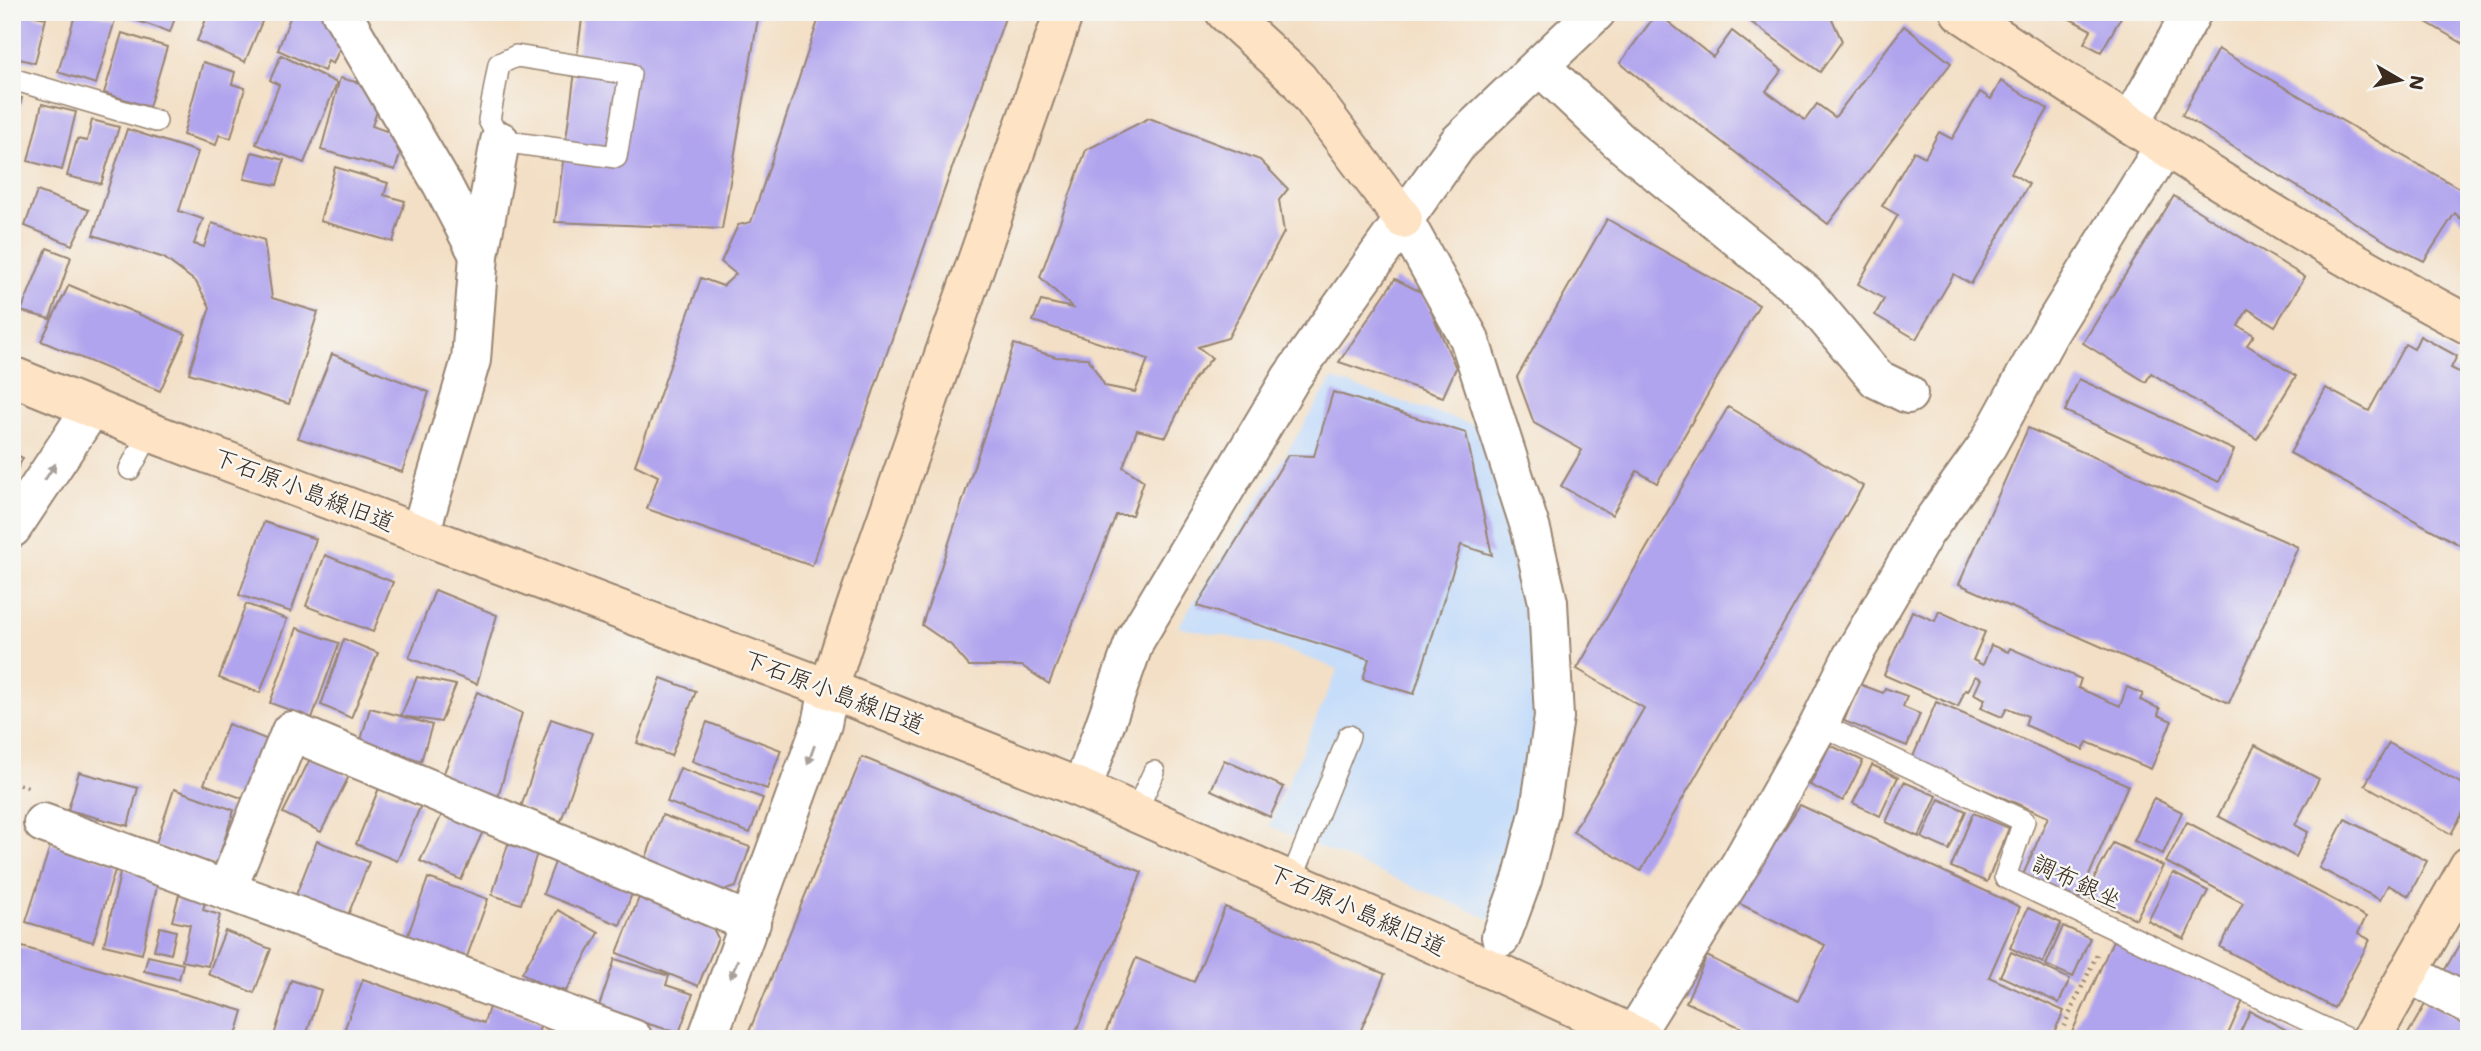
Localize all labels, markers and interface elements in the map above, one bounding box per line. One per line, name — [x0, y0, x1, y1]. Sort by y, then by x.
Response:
north arrow — [2366, 46, 2436, 116]
text: N — [2404, 74, 2431, 92]
street label: 下石原小島線旧道 — [209, 440, 400, 537]
one-way arrow — [44, 462, 57, 481]
street label: 下石原小島線旧道 — [739, 642, 930, 739]
one-way arrow — [805, 745, 816, 766]
street label: 調布銀坐 — [2028, 846, 2128, 915]
street label: 下石原小島線旧道 — [1264, 855, 1452, 962]
one-way arrow — [728, 958, 739, 979]

